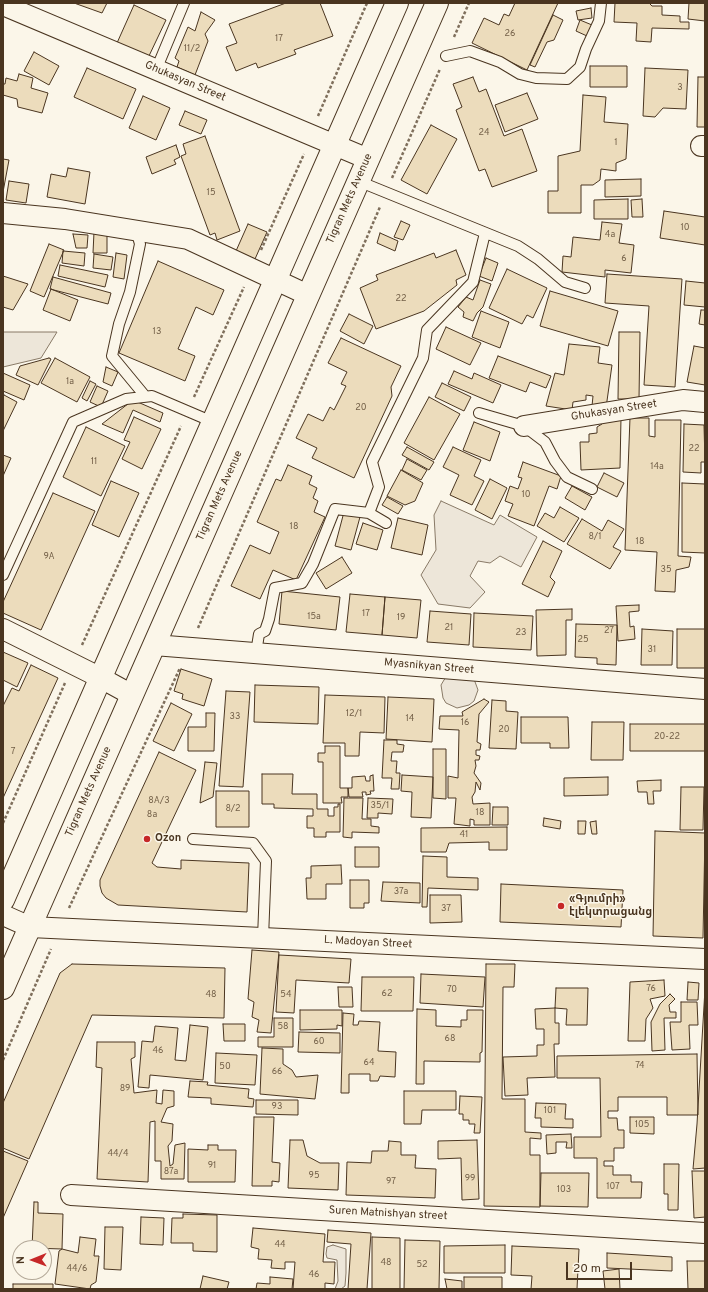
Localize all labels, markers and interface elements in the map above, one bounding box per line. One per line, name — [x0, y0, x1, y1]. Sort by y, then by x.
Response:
house number: 26 — [505, 29, 515, 39]
house number: 17 — [275, 34, 283, 44]
house number: 11/2 — [184, 44, 200, 54]
street label: Ghukasyan Street — [142, 59, 228, 105]
house number: 3 — [677, 83, 683, 93]
house number: 24 — [478, 128, 490, 138]
house number: 1 — [614, 138, 618, 148]
street label: Tigran Mets Avenue — [324, 152, 376, 246]
house number: 15 — [207, 188, 215, 198]
house number: 10 — [680, 223, 690, 233]
house number: 4a — [605, 230, 615, 240]
house number: 6 — [621, 254, 627, 264]
house number: 22 — [395, 294, 407, 304]
house number: 13 — [153, 327, 161, 337]
house number: 1a — [66, 377, 74, 387]
street label: Ghukasyan Street — [570, 398, 658, 424]
house number: 20 — [355, 403, 367, 413]
house number: 22 — [688, 444, 700, 454]
street label: Tigran Mets Avenue — [194, 449, 246, 543]
house number: 11 — [91, 457, 97, 467]
house number: 14a — [650, 462, 664, 472]
house number: 10 — [521, 490, 531, 500]
house number: 18 — [290, 522, 298, 532]
house number: 8/1 — [589, 532, 601, 542]
house number: 18 — [636, 537, 644, 547]
house number: 9A — [43, 552, 55, 562]
house number: 35 — [660, 565, 672, 575]
house number: 17 — [362, 609, 370, 619]
house number: 15a — [307, 612, 321, 622]
house number: 19 — [397, 613, 405, 623]
house number: 21 — [445, 623, 453, 633]
house number: 27 — [604, 626, 614, 636]
house number: 23 — [516, 628, 526, 638]
house number: 25 — [577, 635, 589, 645]
house number: 31 — [648, 645, 656, 655]
street label: Myasnikyan Street — [383, 656, 475, 678]
house number: 12/1 — [346, 709, 362, 719]
house number: 33 — [230, 712, 240, 722]
house number: 14 — [406, 714, 414, 724]
house number: 16 — [461, 718, 469, 728]
house number: 20 — [498, 725, 510, 735]
house number: 20-22 — [654, 732, 680, 742]
street label: Tigran Mets Avenue — [63, 745, 115, 839]
house number: 7 — [11, 747, 15, 757]
house number: 8A/3 — [148, 796, 170, 806]
house number: 35/1 — [371, 801, 389, 811]
house number: 8/2 — [225, 804, 241, 814]
house number: 18 — [476, 808, 484, 818]
house number: 8a — [147, 810, 157, 820]
house number: 41 — [460, 830, 468, 840]
place label: Ozon — [155, 832, 181, 846]
marker: Ozon — [142, 834, 152, 844]
house number: 37a — [394, 887, 408, 897]
place label: «Գյումրի» էլեկտրացանց — [569, 893, 652, 919]
marker: «Գյումրի» էլեկտրացանց — [556, 901, 566, 911]
house number: 37 — [441, 904, 451, 914]
street label: L. Madoyan Street — [323, 934, 413, 952]
house number: 76 — [646, 984, 656, 994]
house number: 70 — [447, 985, 457, 995]
house number: 62 — [382, 989, 392, 999]
house number: 48 — [205, 990, 217, 1000]
house number: 54 — [280, 990, 292, 1000]
house number: 58 — [277, 1022, 289, 1032]
house number: 68 — [445, 1034, 455, 1044]
house number: 60 — [313, 1037, 325, 1047]
house number: 46 — [153, 1046, 163, 1056]
house number: 64 — [364, 1058, 374, 1068]
house number: 74 — [635, 1061, 645, 1071]
house number: 50 — [219, 1062, 231, 1072]
house number: 66 — [272, 1067, 282, 1077]
house number: 89 — [120, 1084, 130, 1094]
house number: 93 — [272, 1102, 282, 1112]
house number: 101 — [544, 1106, 556, 1116]
house number: 105 — [635, 1120, 649, 1130]
house number: 44/4 — [107, 1149, 129, 1159]
house number: 91 — [208, 1161, 216, 1171]
house number: 87a — [164, 1167, 178, 1177]
house number: 95 — [309, 1171, 319, 1181]
house number: 99 — [465, 1174, 475, 1184]
house number: 97 — [386, 1177, 396, 1187]
house number: 107 — [606, 1182, 620, 1192]
house number: 103 — [557, 1185, 571, 1195]
street label: Suren Matnishyan street — [328, 1204, 448, 1224]
north arrow — [12, 1240, 52, 1280]
house number: 44 — [274, 1240, 286, 1250]
scale bar — [568, 1254, 634, 1280]
text: N — [14, 1256, 28, 1264]
house number: 48 — [380, 1258, 392, 1268]
house number: 52 — [416, 1260, 428, 1270]
text: 20 m — [573, 1261, 601, 1277]
house number: 44/6 — [67, 1264, 87, 1274]
house number: 46 — [309, 1270, 319, 1280]

